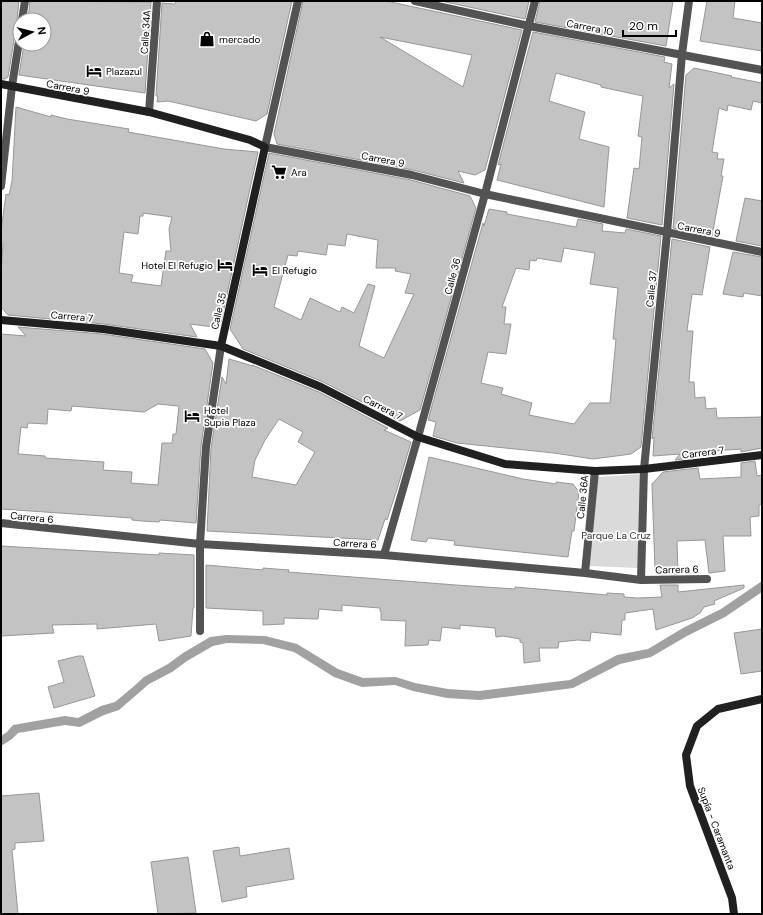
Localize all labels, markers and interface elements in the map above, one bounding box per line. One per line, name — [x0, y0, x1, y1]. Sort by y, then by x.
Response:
street label: Calle 34A — [137, 9, 154, 54]
north arrow — [12, 12, 52, 52]
scale bar — [623, 12, 676, 38]
street label: Carrera 10 — [565, 17, 614, 38]
text: 20 m — [629, 18, 658, 34]
text: N — [34, 26, 49, 36]
shop icon: mercado — [198, 30, 216, 48]
place label: mercado — [219, 33, 261, 46]
hotel icon: Plazazul — [85, 62, 103, 80]
place label: Plazazul — [106, 65, 142, 78]
street label: Carrera 9 — [45, 77, 91, 98]
street label: Carrera 9 — [360, 149, 406, 170]
supermarket icon: Ara — [270, 163, 288, 181]
place label: Ara — [291, 166, 307, 179]
street label: Carrera 9 — [676, 219, 722, 240]
hotel icon: Hotel El Refugio — [216, 256, 234, 274]
street label: Calle 36 — [441, 256, 464, 296]
place label: Hotel El Refugio — [141, 259, 213, 272]
hotel icon: El Refugio — [251, 261, 269, 279]
place label: El Refugio — [272, 264, 317, 277]
street label: Calle 37 — [643, 270, 660, 308]
street label: Calle 35 — [208, 291, 229, 331]
street label: Carrera 7 — [50, 308, 94, 325]
street label: Carrera 7 — [361, 392, 405, 423]
place label: Hotel Supia Plaza — [204, 404, 256, 429]
hotel icon: Hotel Supia Plaza — [183, 407, 201, 425]
street label: Carrera 7 — [681, 443, 725, 462]
street label: Calle 36A — [574, 474, 591, 520]
street label: Carrera 6 — [10, 509, 54, 526]
park label: Parque La Cruz — [581, 529, 651, 542]
street label: Carrera 6 — [333, 536, 377, 551]
street label: Carrera 6 — [655, 563, 699, 576]
street label: Supía - Caramanta — [695, 785, 738, 871]

